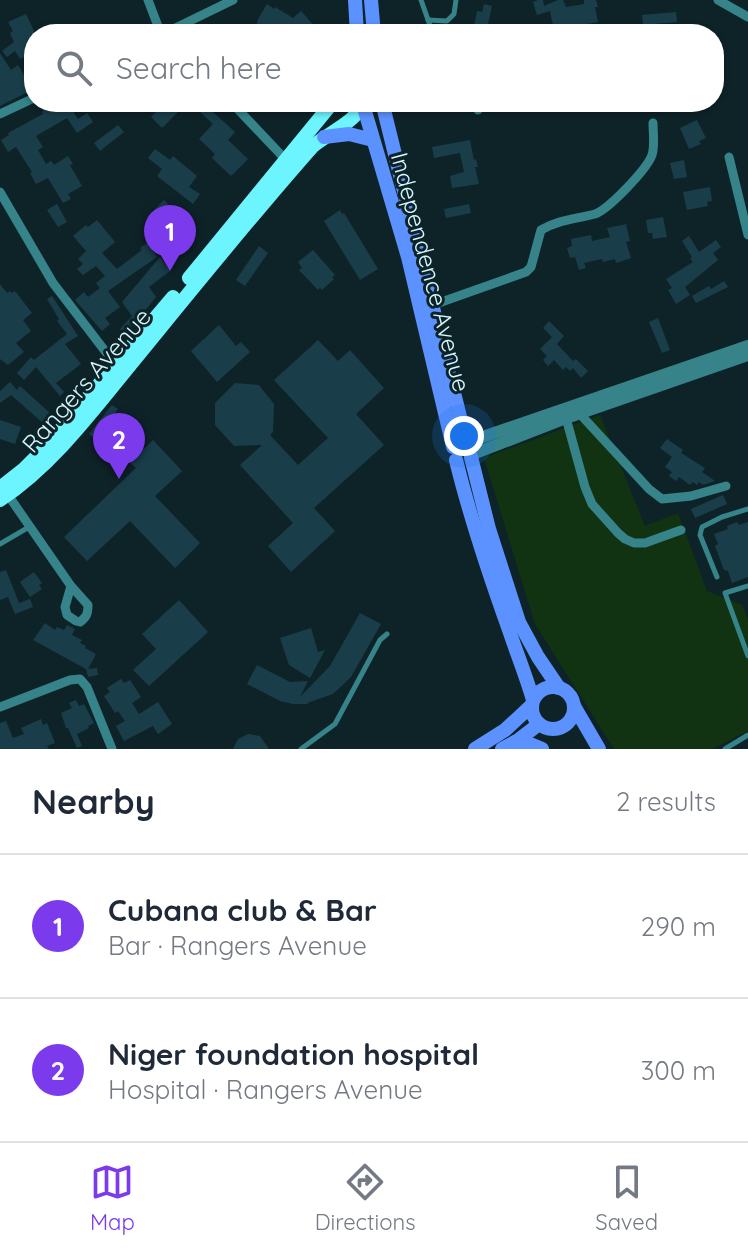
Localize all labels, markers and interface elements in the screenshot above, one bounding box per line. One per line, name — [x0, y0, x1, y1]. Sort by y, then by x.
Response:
search box — [24, 24, 724, 112]
icon: search — [52, 46, 96, 90]
text: Search here — [116, 49, 282, 87]
street label: Independence Avenue — [385, 149, 477, 395]
pin: 1 — [144, 205, 196, 271]
street label: Rangers Avenue — [15, 302, 157, 458]
pin: 2 — [93, 413, 145, 479]
your location — [444, 416, 484, 456]
text: Nearby — [32, 780, 155, 823]
text: 2 results — [616, 785, 716, 818]
text: Cubana club & Bar — [108, 891, 377, 929]
text: 1 — [53, 910, 63, 943]
text: 290 m — [641, 910, 716, 943]
text: Bar · Rangers Avenue — [108, 929, 367, 962]
text: Niger foundation hospital — [108, 1035, 479, 1073]
text: 2 — [51, 1054, 65, 1087]
text: 300 m — [641, 1054, 716, 1087]
text: Hospital · Rangers Avenue — [108, 1073, 423, 1106]
tab: Map — [90, 1160, 135, 1236]
tab: Directions — [315, 1160, 415, 1236]
tab: Saved — [595, 1160, 658, 1236]

